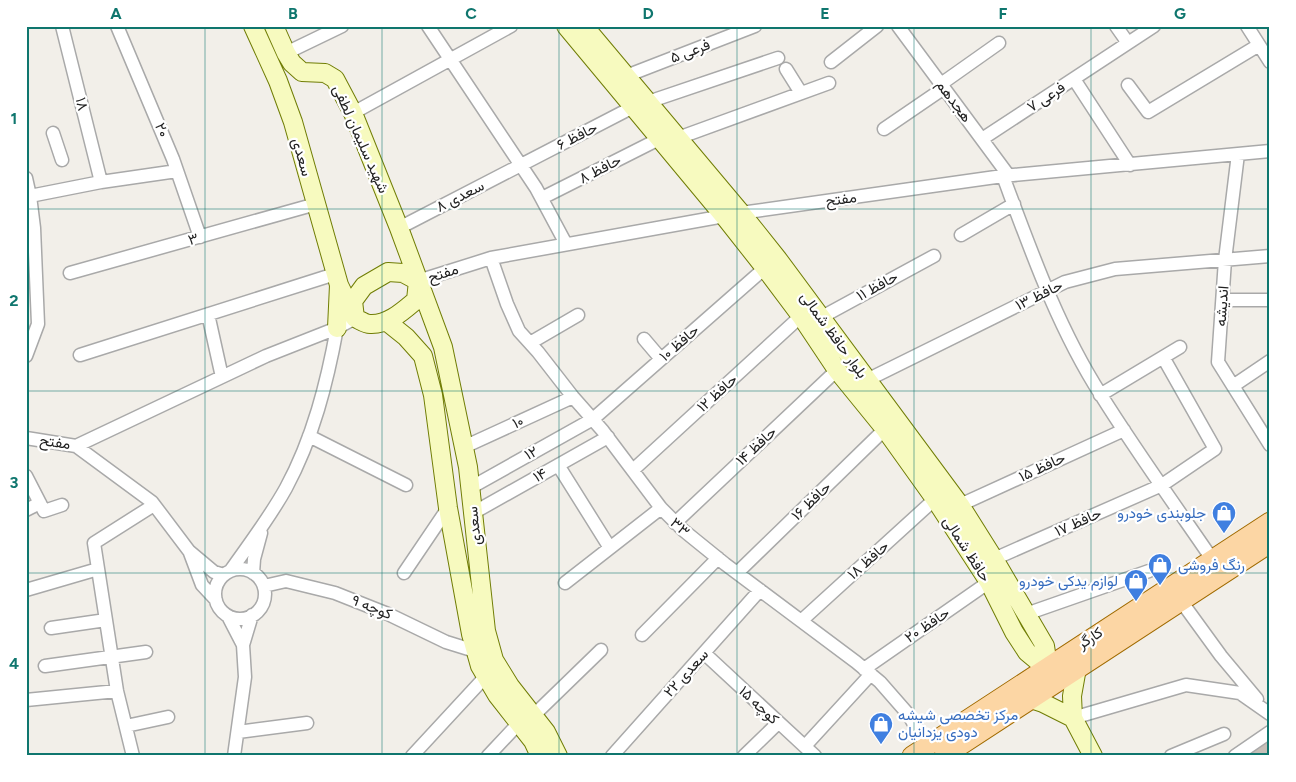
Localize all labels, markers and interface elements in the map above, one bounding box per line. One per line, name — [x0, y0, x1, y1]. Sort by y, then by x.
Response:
text: A — [110, 4, 122, 23]
text: B — [288, 4, 298, 23]
text: C — [465, 4, 477, 23]
text: D — [642, 4, 654, 23]
text: E — [820, 4, 830, 23]
text: F — [999, 4, 1008, 23]
text: G — [1174, 4, 1186, 23]
street label: فرعی ۵ — [667, 35, 713, 68]
street label: هجدهم — [931, 76, 976, 126]
street label: فرعی ۷ — [1024, 78, 1069, 117]
street label: شهید سلیمان لطفی — [328, 82, 393, 196]
street label: ۱۸ — [72, 95, 92, 113]
text: 1 — [11, 109, 17, 128]
street label: حافظ ۶ — [554, 118, 600, 154]
street label: ۲۰ — [151, 120, 173, 140]
street label: سعدی — [287, 136, 316, 179]
street label: حافظ ۸ — [576, 151, 624, 187]
street label: سعدی ۸ — [433, 176, 488, 217]
street label: مفتح — [824, 188, 858, 212]
street label: ۳ — [186, 229, 200, 249]
street label: مفتح — [425, 260, 461, 288]
street label: حافظ ۱۱ — [853, 267, 901, 305]
street label: حافظ ۱۳ — [1012, 276, 1066, 314]
street label: اندیشه — [1212, 285, 1232, 327]
street label: بلوار حافظ شمالی — [796, 288, 871, 382]
text: 2 — [9, 291, 19, 310]
street label: حافظ ۱۰ — [655, 321, 703, 365]
street label: حافظ ۱۲ — [693, 370, 741, 416]
street label: ۱۰ — [509, 412, 527, 432]
street label: حافظ ۱۴ — [732, 423, 780, 469]
street label: مفتح — [38, 431, 72, 455]
street label: ۱۲ — [521, 442, 541, 464]
street label: حافظ ۱۵ — [1016, 448, 1068, 486]
street label: ۱۴ — [530, 464, 550, 486]
text: 3 — [10, 473, 19, 492]
street label: حافظ ۱۶ — [788, 478, 834, 524]
shop icon: جلوبندی خودرو — [1211, 500, 1237, 534]
street label: حافظ ۱۷ — [1052, 504, 1104, 540]
place label: جلوبندی خودرو — [1117, 504, 1206, 523]
street label: سعدی — [463, 505, 486, 546]
street label: حافظ شمالی — [938, 513, 995, 586]
street label: ۳۳ — [667, 514, 693, 540]
street label: حافظ ۱۸ — [844, 537, 892, 583]
shop icon: رنگ فروشی — [1147, 552, 1173, 586]
place label: رنگ فروشی — [1178, 556, 1245, 575]
shop icon: لوازم یدکی خودرو — [1123, 568, 1149, 602]
place label: لوازم یدکی خودرو — [1019, 572, 1118, 591]
street label: کوچه ۹ — [349, 591, 395, 624]
street label: حافظ ۲۰ — [901, 604, 953, 646]
street label: کارگر — [1073, 623, 1106, 653]
street label: سعدی ۲۲ — [660, 645, 713, 701]
text: 4 — [9, 654, 19, 673]
street label: کوچه ۱۵ — [735, 682, 783, 729]
place label: مرکز تخصصی شیشه دودی یزدانیان — [898, 706, 1018, 742]
shop icon: مرکز تخصصی شیشه دودی یزدانیان — [868, 711, 894, 745]

